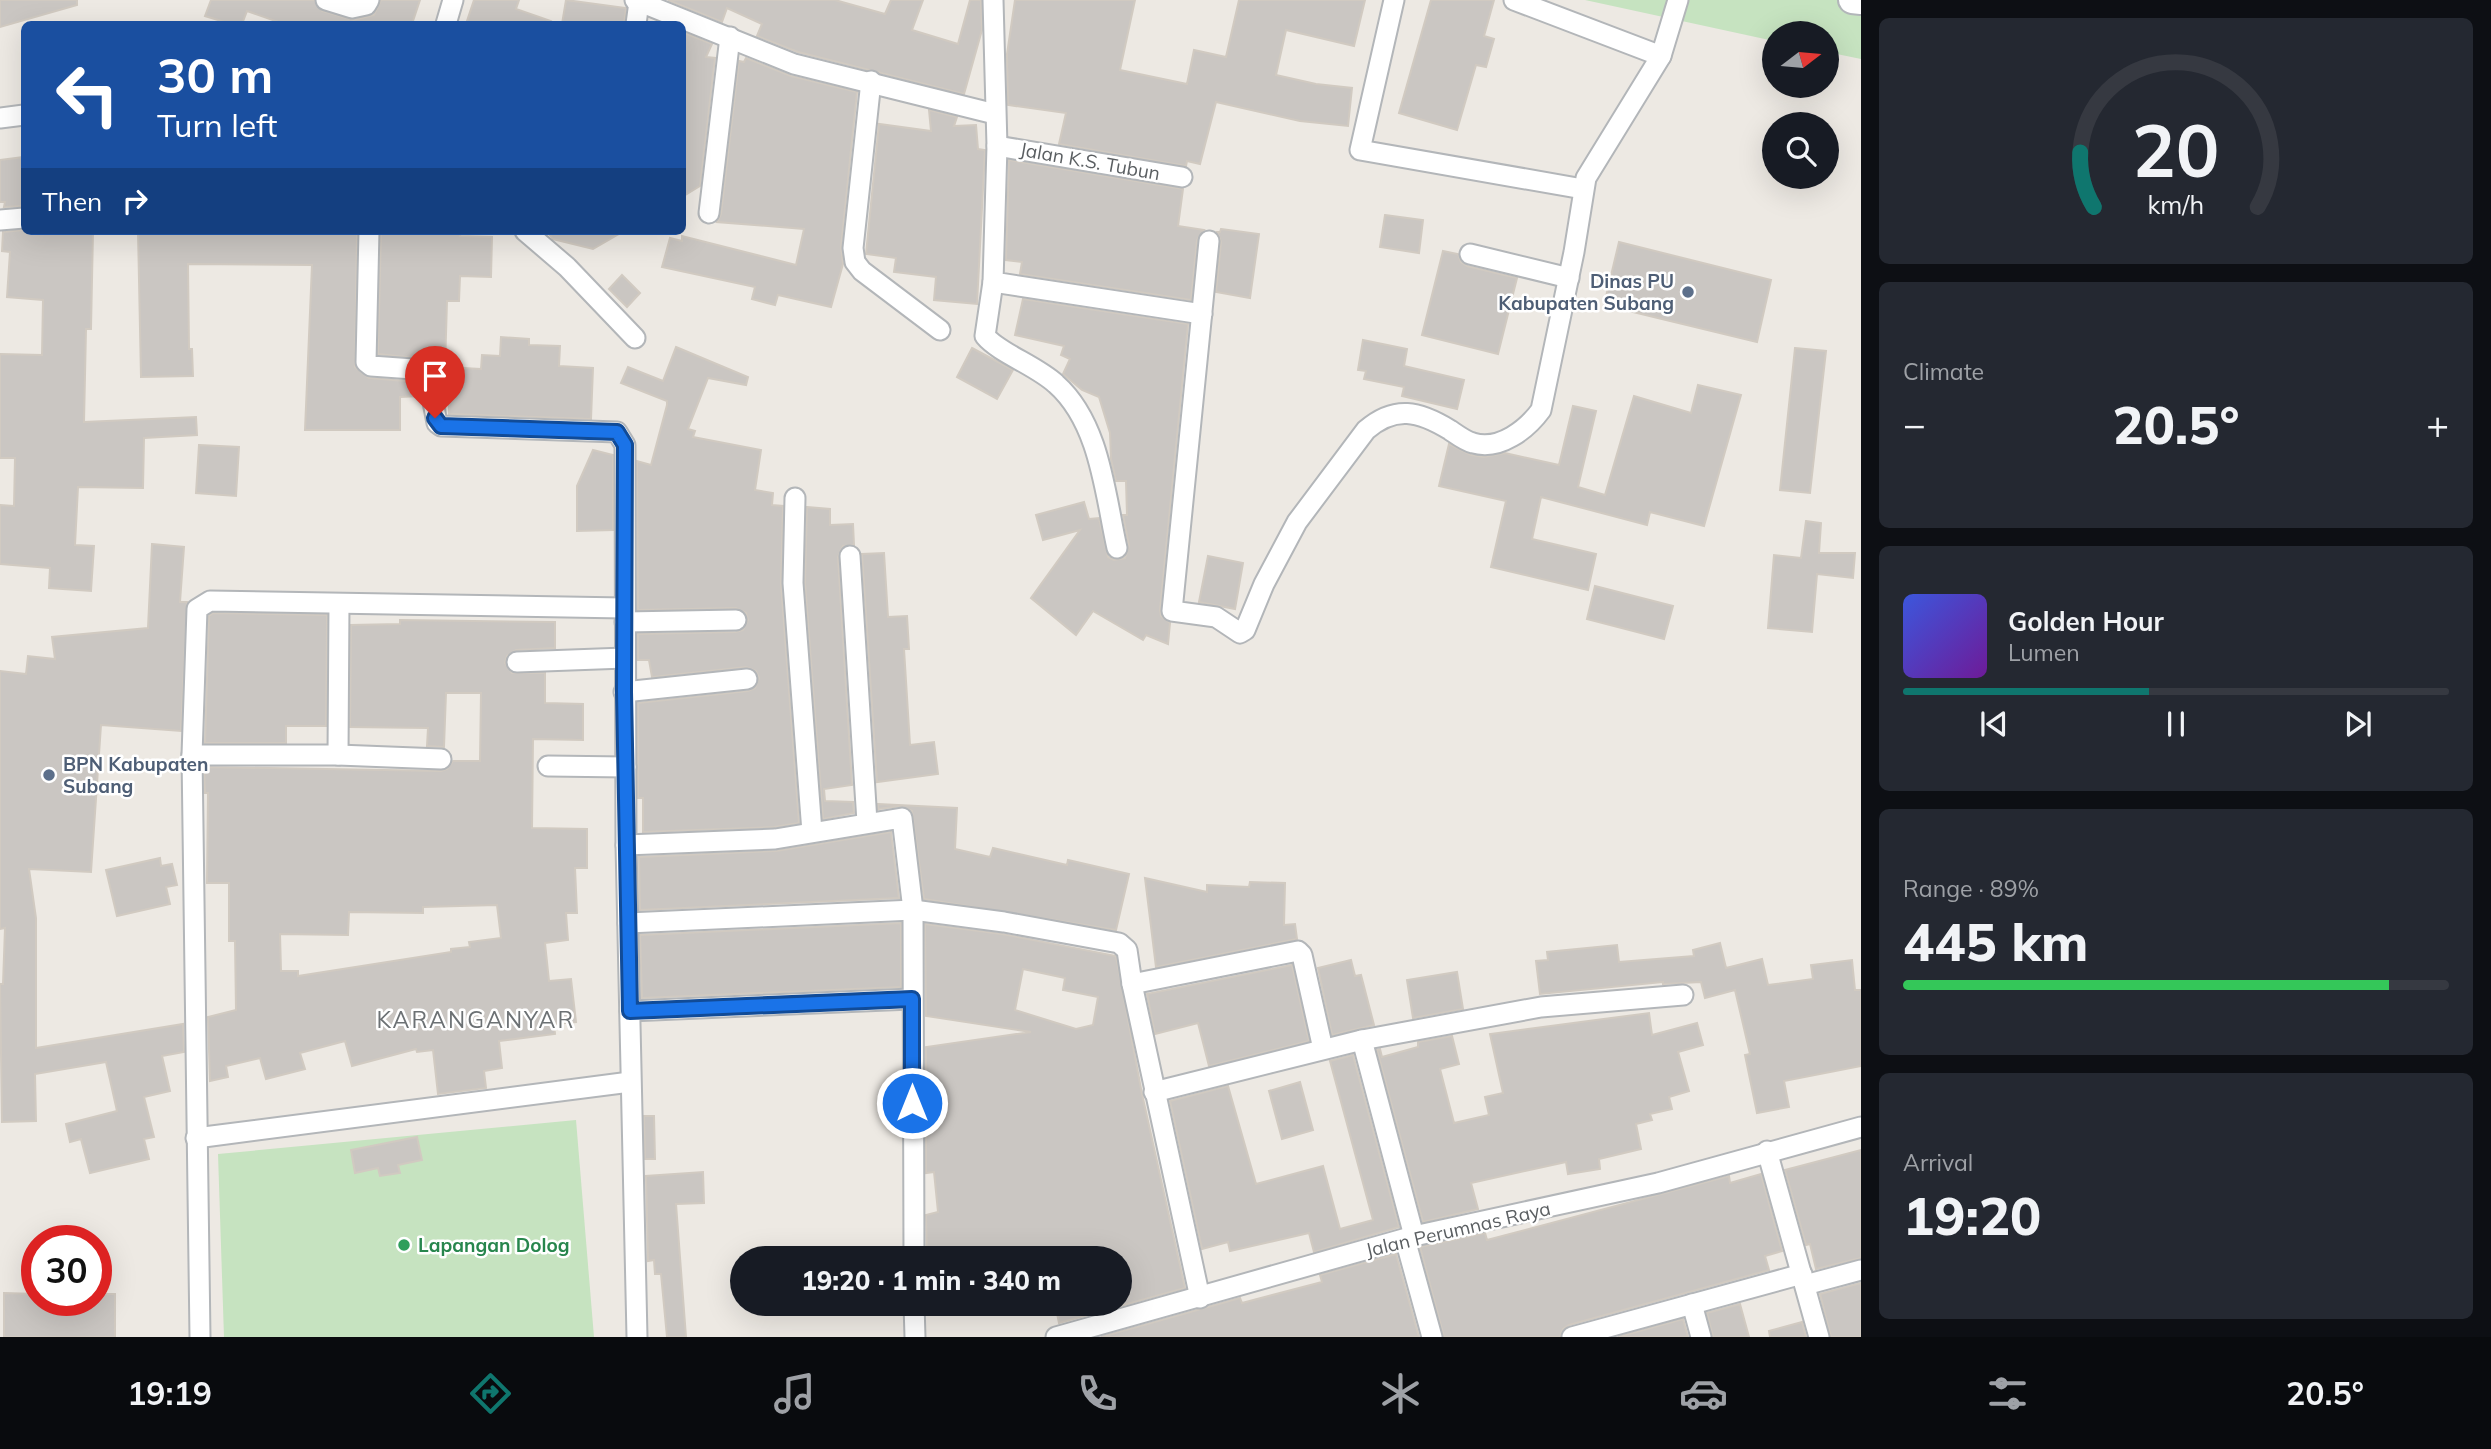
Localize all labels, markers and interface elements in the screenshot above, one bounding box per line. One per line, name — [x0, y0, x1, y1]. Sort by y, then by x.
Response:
north arrow — [1762, 21, 1839, 98]
map controls — [1762, 21, 1839, 189]
text: 30 m — [157, 44, 273, 105]
icon: left — [42, 49, 133, 140]
text: 20 — [2132, 104, 2220, 195]
text: Turn left — [157, 105, 277, 145]
button: search — [1762, 112, 1839, 189]
street label: Jalan K.S. Tubun — [1018, 137, 1162, 185]
icon: right — [116, 182, 154, 220]
text: Then — [42, 185, 102, 218]
text: km/h — [2148, 189, 2204, 220]
place label: Dinas PU Kabupaten Subang — [1498, 269, 1674, 315]
marker: Dinas PU Kabupaten Subang — [1680, 284, 1696, 300]
pin — [405, 346, 465, 418]
icon: arrive — [416, 357, 454, 395]
text: Climate — [1903, 357, 1984, 386]
text: 20.5° — [2112, 392, 2240, 457]
text: − — [1903, 400, 1926, 448]
text: + — [2426, 400, 2449, 448]
text: Golden Hour — [2008, 605, 2164, 638]
text: Lumen — [2008, 638, 2080, 667]
icon: previous — [1975, 705, 2013, 743]
icon: pause — [2157, 705, 2195, 743]
icon: next — [2339, 705, 2377, 743]
place label: BPN Kabupaten Subang — [63, 752, 208, 798]
marker: BPN Kabupaten Subang — [41, 767, 57, 783]
text: Range · 89% — [1903, 874, 2039, 903]
text: 445 km — [1903, 909, 2088, 974]
district label: KARANGANYAR — [377, 1005, 575, 1034]
position arrow — [875, 1066, 949, 1140]
text: Arrival — [1903, 1148, 1973, 1177]
text: 19:20 — [1903, 1183, 2041, 1248]
street label: Jalan Perumnas Raya — [1363, 1196, 1553, 1262]
speed limit sign: 30 — [21, 1225, 112, 1316]
place label: Lapangan Dolog — [418, 1233, 569, 1257]
marker: Lapangan Dolog — [396, 1237, 412, 1253]
text: 19:20 · 1 min · 340 m — [801, 1264, 1061, 1297]
icon: directions — [466, 1369, 515, 1418]
icon: music — [770, 1369, 819, 1418]
icon: phone — [1073, 1369, 1122, 1418]
icon: climate — [1376, 1369, 1425, 1418]
icon: car — [1679, 1369, 1728, 1418]
icon: filters — [1983, 1369, 2032, 1418]
text: 19:19 — [127, 1373, 212, 1413]
text: 20.5° — [2286, 1373, 2364, 1413]

